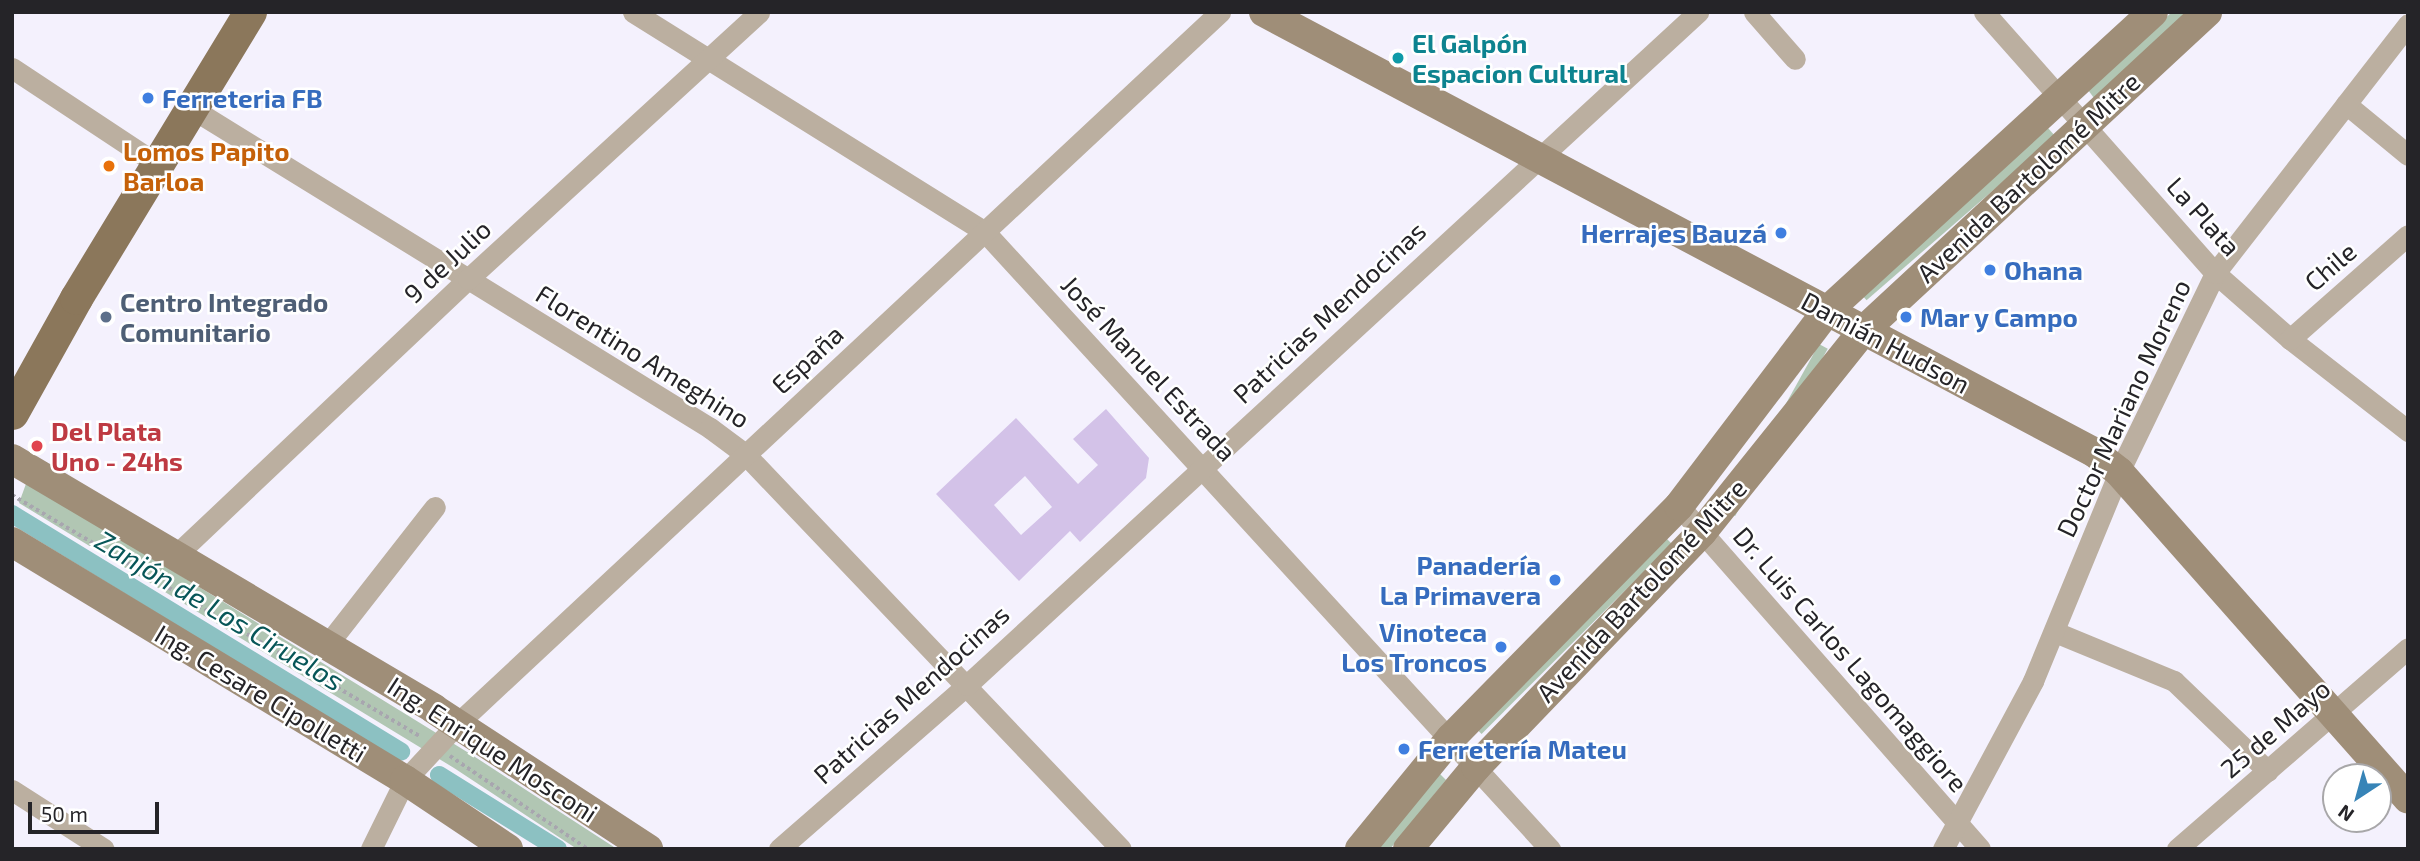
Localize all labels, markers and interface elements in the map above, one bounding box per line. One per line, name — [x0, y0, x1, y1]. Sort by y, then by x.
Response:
place label: El Galpón Espacion Cultural — [1412, 27, 1628, 88]
marker: El Galpón Espacion Cultural — [1390, 50, 1406, 66]
street label: Avenida Bartolomé Mitre — [1910, 66, 2146, 288]
place label: Ferreteria FB — [162, 82, 323, 114]
marker: Ferreteria FB — [140, 90, 156, 106]
place label: Lomos Papito Barloa — [123, 135, 289, 196]
marker: Lomos Papito Barloa — [101, 158, 117, 174]
street label: La Plata — [2161, 170, 2247, 262]
street label: 9 de Julio — [397, 213, 497, 309]
street label: Patricias Mendocinas — [1226, 215, 1432, 409]
place label: Herrajes Bauzá — [1581, 217, 1767, 249]
marker: Herrajes Bauzá — [1773, 225, 1789, 241]
street label: Chile — [2298, 235, 2362, 297]
place label: Ohana — [2004, 254, 2083, 286]
marker: Ohana — [1982, 262, 1998, 278]
street label: José Manuel Estrada — [1055, 269, 1243, 467]
street label: Doctor Mariano Moreno — [2049, 274, 2197, 542]
street label: Florentino Ameghino — [530, 277, 756, 435]
street label: Damián Hudson — [1797, 285, 1975, 399]
place label: Centro Integrado Comunitario — [120, 286, 328, 348]
place label: Mar y Campo — [1920, 301, 2080, 333]
marker: Centro Integrado Comunitario — [98, 309, 114, 325]
marker: Mar y Campo — [1898, 309, 1914, 325]
street label: España — [765, 318, 849, 400]
place label: Del Plata Uno - 24hs — [51, 415, 183, 476]
marker: Del Plata Uno - 24hs — [29, 438, 45, 454]
street label: Avenida Bartolomé Mitre — [1530, 472, 1752, 708]
street label: Dr. Luis Carlos Lagomaggiore — [1727, 520, 1975, 798]
water label: Zanjón de Los Ciruelos — [90, 523, 350, 697]
place label: Panadería La Primavera — [1380, 549, 1541, 610]
marker: Panadería La Primavera — [1547, 572, 1563, 588]
street label: Patricias Mendocinas — [807, 598, 1015, 790]
place label: Vinoteca Los Troncos — [1341, 616, 1487, 678]
street label: Ing. Cesare Cipolletti — [150, 618, 372, 768]
marker: Vinoteca Los Troncos — [1493, 639, 1509, 655]
street label: Ing. Enrique Mosconi — [382, 670, 604, 828]
street label: 25 de Mayo — [2214, 672, 2336, 784]
place label: Ferretería Mateu — [1418, 733, 1627, 765]
marker: Ferretería Mateu — [1396, 741, 1412, 757]
north arrow — [2322, 763, 2392, 833]
scale bar — [32, 788, 163, 832]
text: N — [2333, 800, 2358, 827]
text: 50 m — [41, 801, 88, 826]

